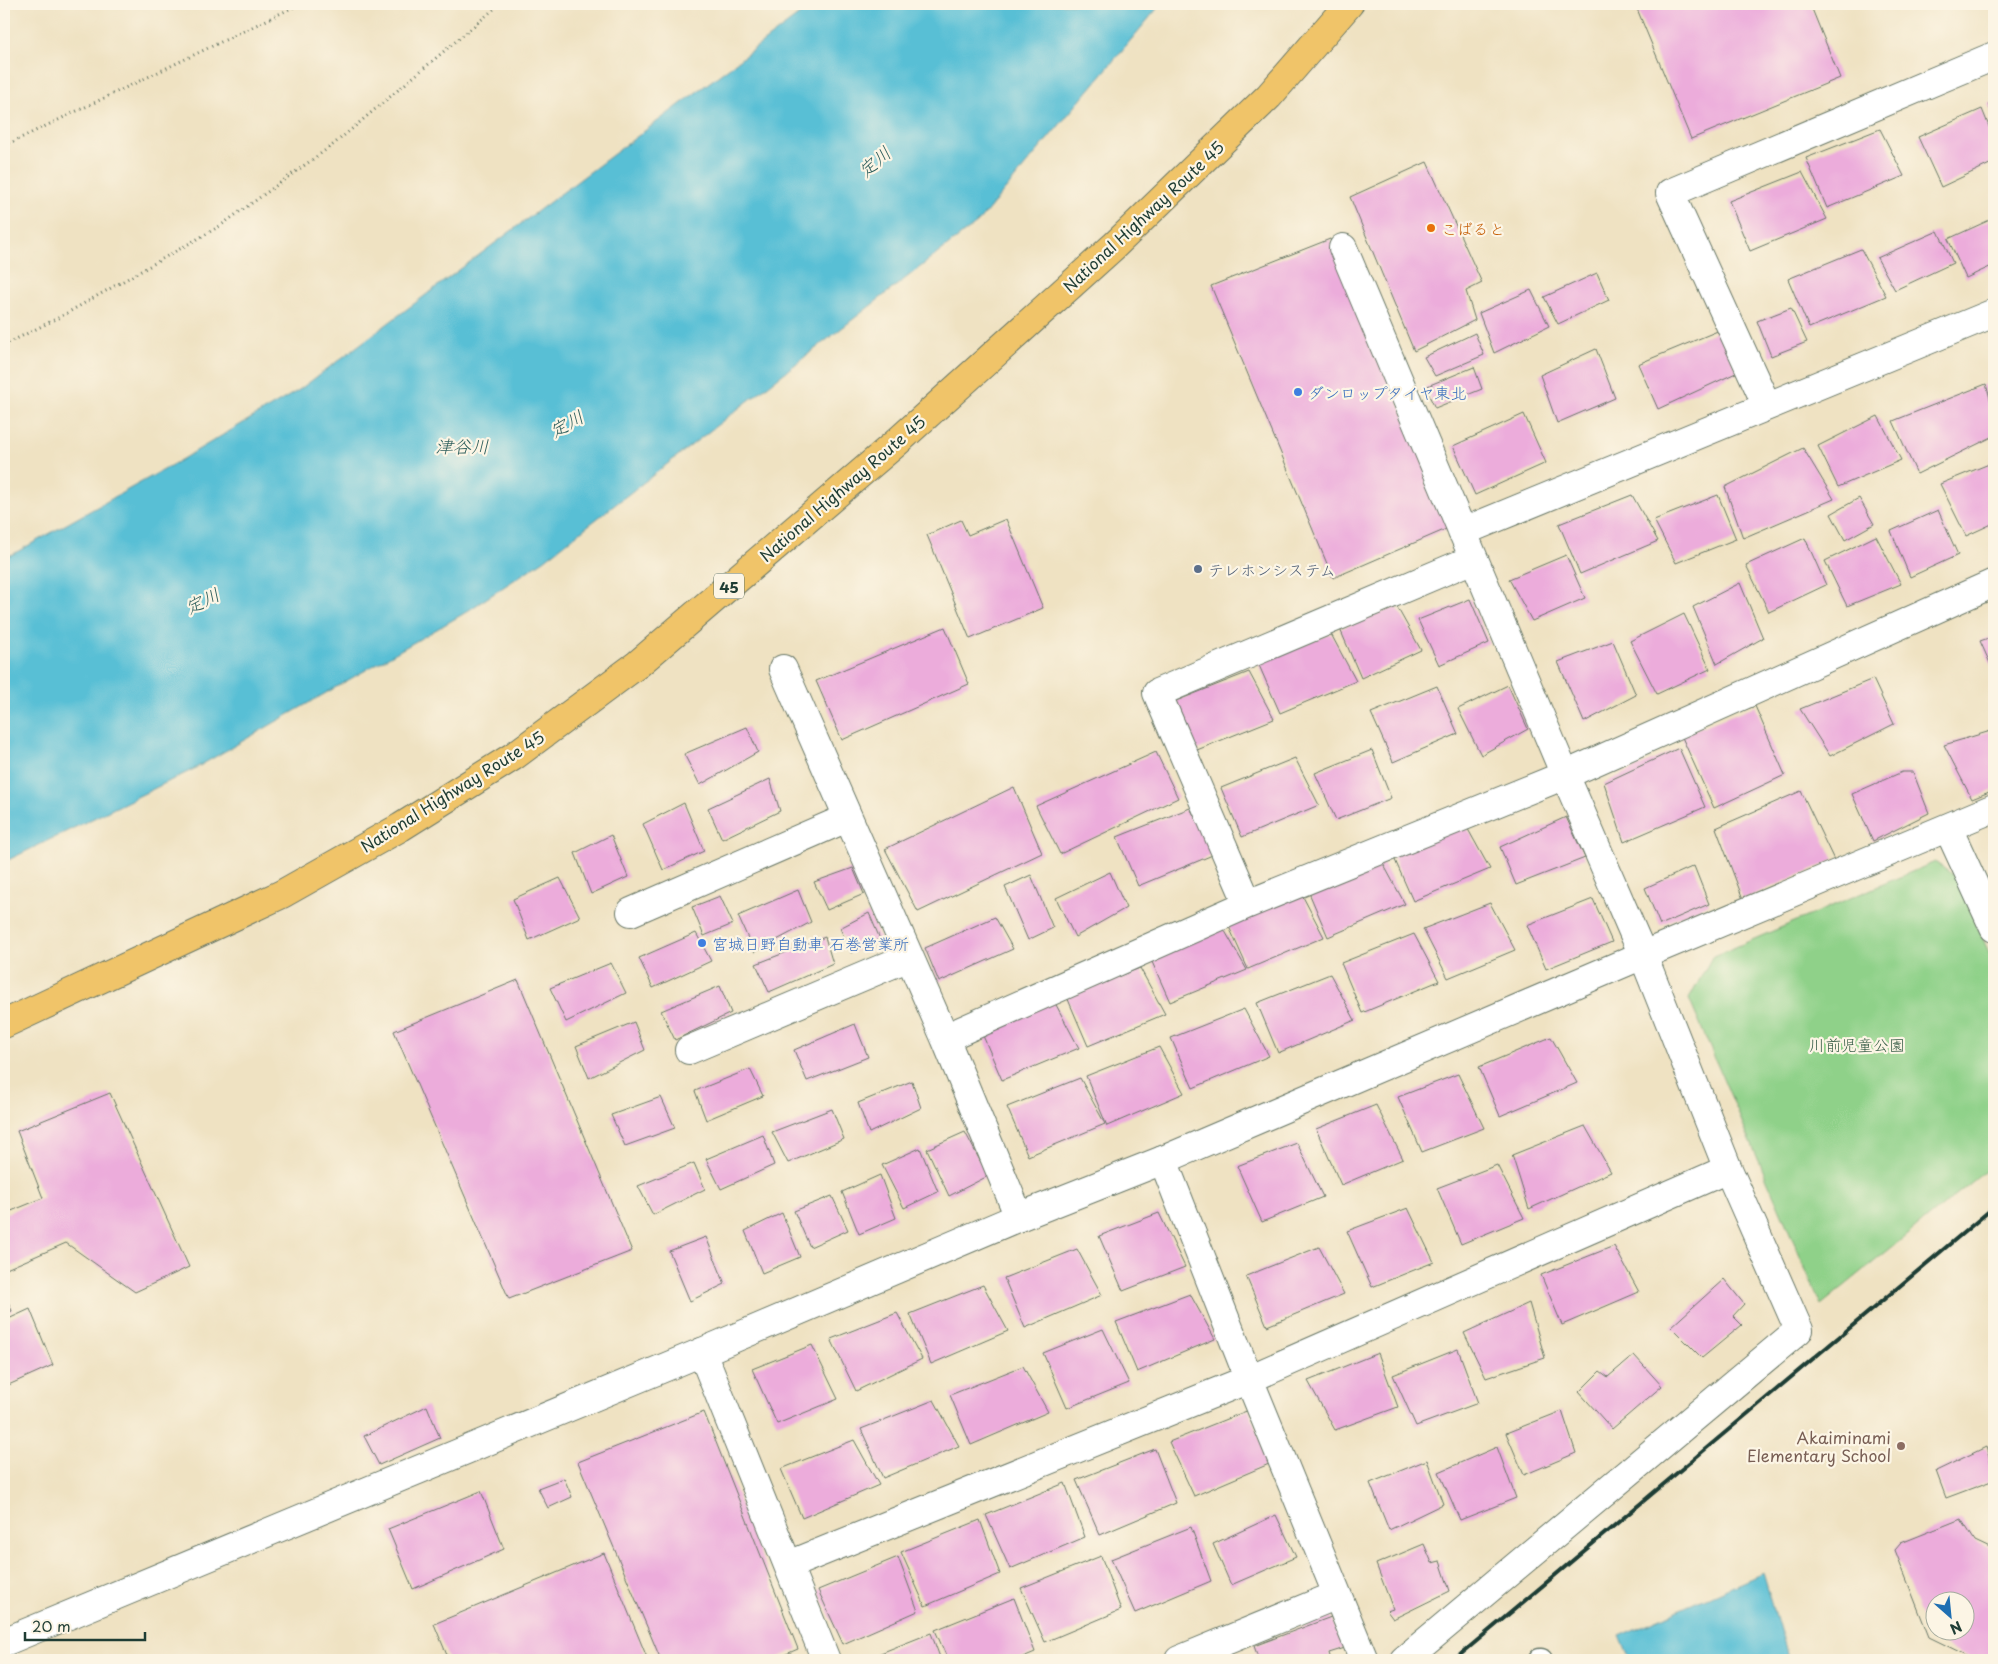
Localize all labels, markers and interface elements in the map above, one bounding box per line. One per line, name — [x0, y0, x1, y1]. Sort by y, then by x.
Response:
street label: National Highway Route 45 — [1057, 135, 1229, 297]
water label: 定川 — [852, 139, 896, 183]
place label: こばると — [1441, 216, 1505, 240]
marker: こばると — [1425, 222, 1437, 234]
place label: ダンロップタイヤ東北 — [1308, 380, 1466, 404]
marker: ダンロップタイヤ東北 — [1292, 386, 1304, 398]
water label: 定川 — [544, 402, 588, 444]
street label: National Highway Route 45 — [754, 409, 930, 567]
water label: 津谷川 — [435, 432, 489, 459]
place label: テレホンシステム — [1208, 557, 1336, 581]
marker: テレホンシステム — [1192, 563, 1204, 575]
road number: 45 — [714, 574, 744, 598]
water label: 定川 — [180, 580, 224, 620]
street label: National Highway Route 45 — [355, 724, 549, 858]
place label: 宮城日野自動車 石巻営業所 — [712, 931, 909, 955]
marker: 宮城日野自動車 石巻営業所 — [696, 937, 708, 949]
park label: 川前児童公園 — [1809, 1032, 1905, 1056]
place label: Akaiminami Elementary School — [1747, 1425, 1891, 1467]
marker: Akaiminami Elementary School — [1895, 1440, 1907, 1452]
north arrow — [1926, 1592, 1976, 1642]
scale bar — [25, 1609, 145, 1641]
text: 20 m — [32, 1614, 71, 1637]
text: N — [1946, 1616, 1966, 1640]

